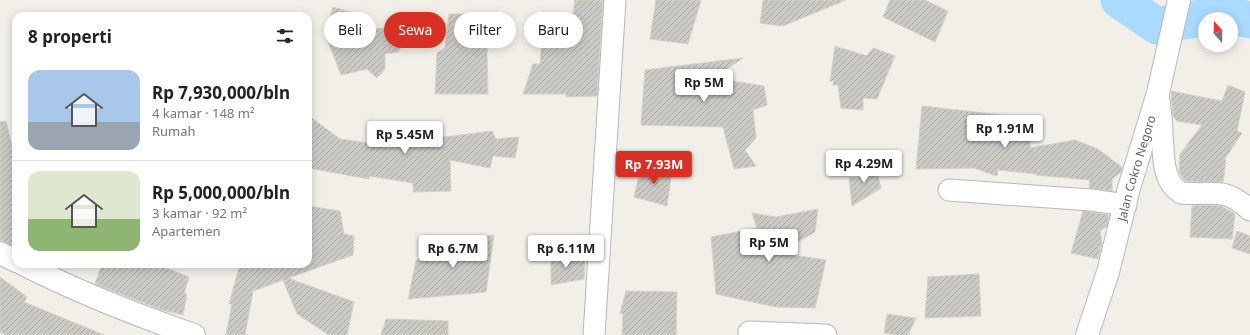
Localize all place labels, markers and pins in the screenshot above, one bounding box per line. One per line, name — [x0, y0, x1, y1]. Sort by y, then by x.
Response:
pin: Rp 5M — [676, 69, 732, 103]
pin: Rp 1.91M — [964, 115, 1046, 149]
pin: Rp 5.45M — [364, 121, 446, 155]
pin: Rp 4.29M — [823, 150, 905, 184]
pin: Rp 7.93M — [613, 151, 695, 185]
pin: Rp 5M — [741, 229, 797, 263]
pin: Rp 6.7M — [416, 235, 490, 269]
pin: Rp 6.11M — [525, 235, 607, 269]

